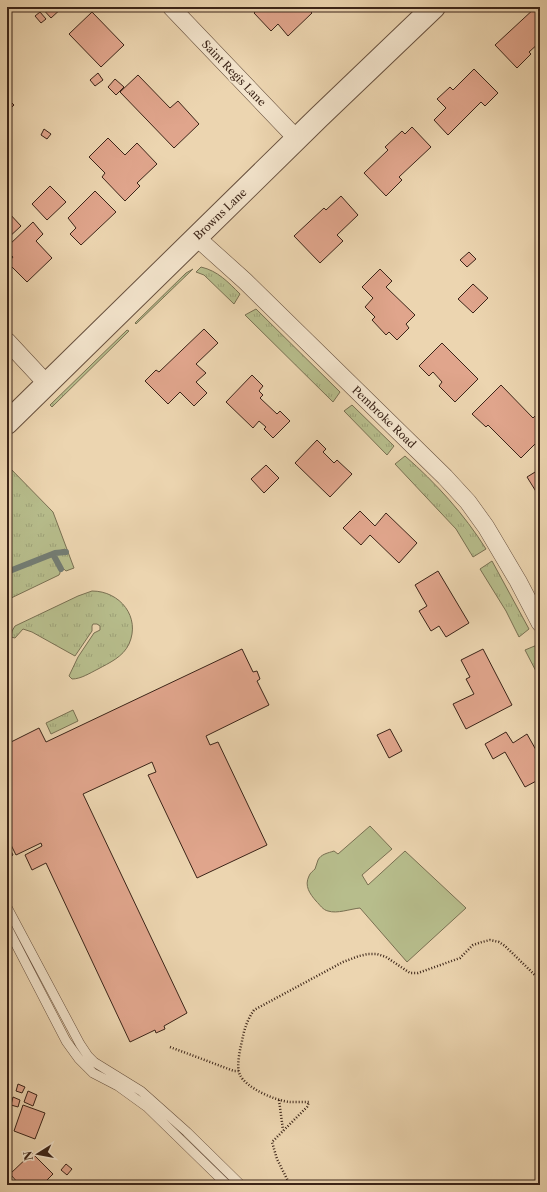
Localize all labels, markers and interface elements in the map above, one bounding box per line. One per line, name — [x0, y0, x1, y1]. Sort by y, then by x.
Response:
street label: Saint Regis Lane — [199, 37, 269, 109]
street label: Browns Lane — [191, 185, 249, 243]
street label: Pembroke Road — [349, 383, 419, 451]
north arrow — [18, 1134, 58, 1174]
text: N — [20, 1149, 36, 1162]

